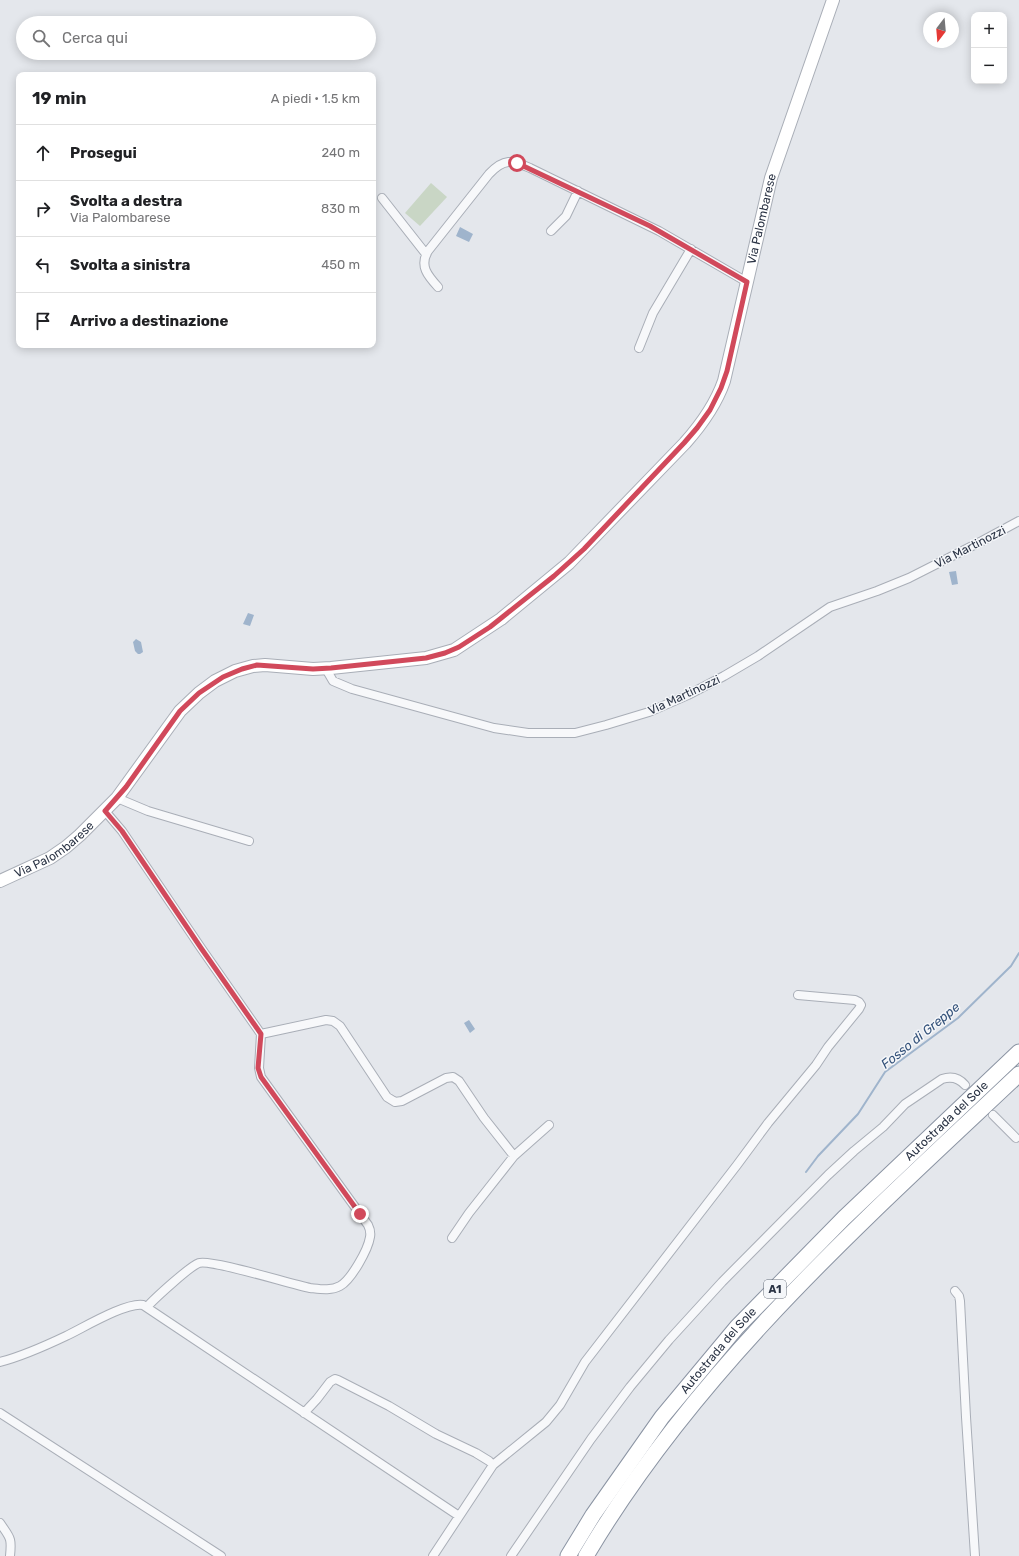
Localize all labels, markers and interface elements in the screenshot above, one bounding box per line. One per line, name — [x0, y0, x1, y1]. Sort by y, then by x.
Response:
north arrow — [923, 12, 959, 48]
map controls — [971, 12, 1007, 84]
button: + — [971, 12, 1007, 48]
search box — [16, 16, 376, 60]
icon: search — [30, 27, 52, 49]
text: Cerca qui — [62, 29, 128, 47]
button: − — [971, 48, 1007, 84]
text: 19 min — [32, 88, 86, 108]
text: A piedi · 1.5 km — [271, 91, 360, 106]
icon: ahead — [32, 142, 54, 164]
text: Prosegui — [70, 144, 137, 162]
text: 240 m — [321, 145, 360, 160]
route start — [508, 154, 526, 172]
street label: Via Palombarese — [744, 171, 779, 266]
text: Svolta a destra — [70, 192, 182, 210]
icon: right — [32, 198, 54, 220]
text: 830 m — [321, 201, 360, 216]
text: Via Palombarese — [70, 210, 170, 225]
icon: left — [32, 254, 54, 276]
text: Svolta a sinistra — [70, 256, 190, 274]
text: 450 m — [321, 257, 360, 272]
icon: arrive — [32, 310, 54, 332]
text: Arrivo a destinazione — [70, 312, 228, 330]
street label: Via Martinozzi — [932, 523, 1008, 571]
street label: Via Martinozzi — [646, 672, 722, 718]
street label: Via Palombarese — [12, 818, 97, 880]
water label: Fosso di Greppe — [878, 999, 963, 1072]
street label: Autostrada del Sole — [902, 1078, 991, 1163]
route end — [351, 1205, 369, 1223]
road number: A1 — [764, 1280, 786, 1298]
street label: Autostrada del Sole — [677, 1304, 759, 1396]

